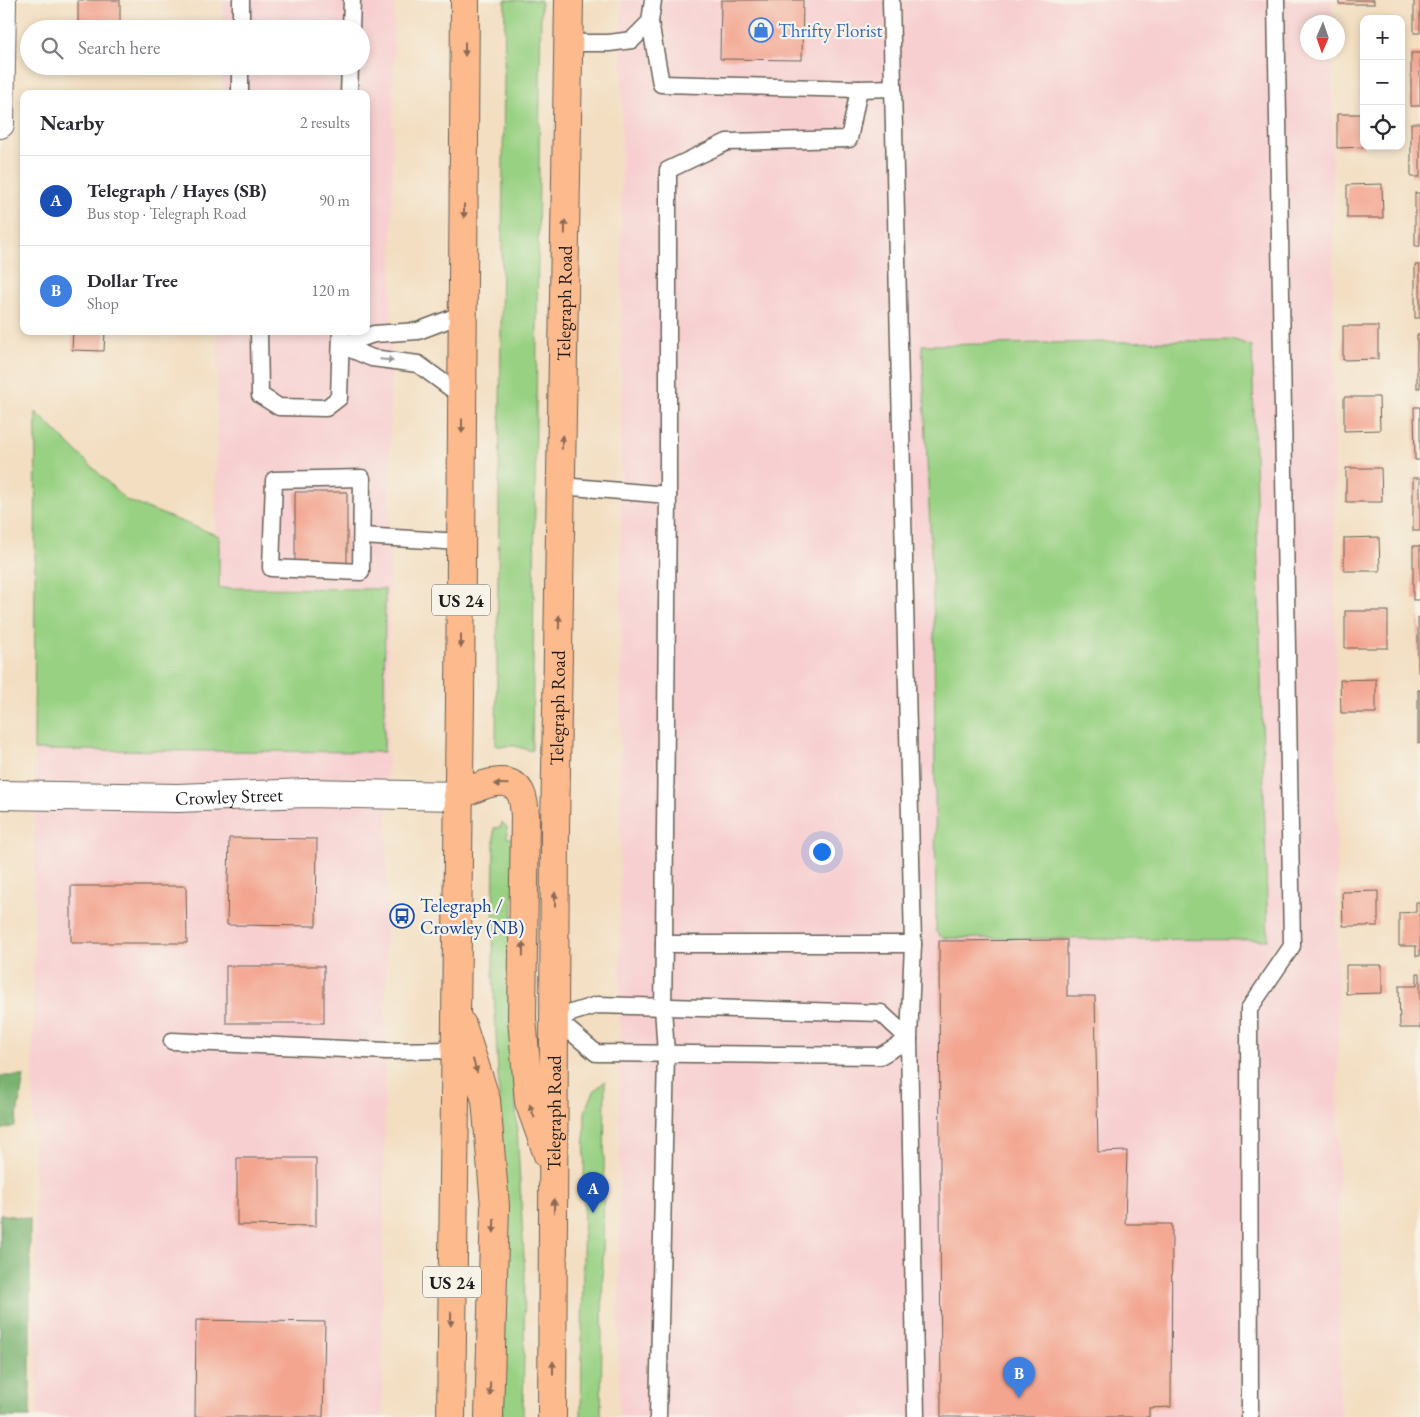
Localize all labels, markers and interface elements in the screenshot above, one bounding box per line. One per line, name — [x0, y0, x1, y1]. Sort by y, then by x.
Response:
north arrow — [1300, 15, 1345, 60]
map controls — [1360, 15, 1405, 150]
button: + — [1360, 15, 1405, 60]
shop icon: Thrifty Florist — [748, 17, 774, 43]
place label: Thrifty Florist — [778, 18, 882, 43]
search box — [20, 20, 370, 75]
icon: search — [38, 34, 66, 62]
text: Search here — [78, 35, 160, 60]
one-way arrow — [461, 41, 469, 57]
button: − — [1360, 60, 1405, 105]
button: locate — [1360, 105, 1405, 150]
text: Nearby — [40, 109, 104, 136]
text: 2 results — [300, 112, 350, 133]
text: Telegraph / Hayes (SB) — [87, 178, 267, 203]
text: A — [50, 190, 62, 211]
text: 90 m — [319, 190, 350, 211]
text: Bus stop · Telegraph Road — [87, 203, 246, 224]
one-way arrow — [459, 203, 467, 219]
one-way arrow — [562, 219, 570, 235]
street label: Telegraph Road — [550, 245, 577, 361]
text: Dollar Tree — [87, 268, 178, 293]
text: B — [51, 280, 61, 301]
text: 120 m — [311, 280, 350, 301]
text: Shop — [87, 293, 119, 314]
one-way arrow — [379, 356, 395, 364]
one-way arrow — [458, 418, 466, 434]
one-way arrow — [558, 434, 566, 450]
road number: US 24 — [432, 584, 490, 616]
one-way arrow — [555, 614, 563, 630]
one-way arrow — [457, 633, 465, 649]
street label: Telegraph Road — [544, 650, 571, 766]
one-way arrow — [493, 780, 509, 788]
street label: Crowley Street — [175, 781, 283, 811]
your location — [809, 839, 835, 865]
one-way arrow — [551, 891, 559, 907]
place label: Telegraph / Crowley (NB) — [420, 893, 524, 940]
bus stop icon: Telegraph / Crowley (NB) — [389, 903, 415, 929]
one-way arrow — [519, 941, 527, 957]
street label: Telegraph Road — [541, 1055, 566, 1171]
one-way arrow — [472, 1058, 480, 1073]
one-way arrow — [528, 1103, 535, 1118]
pin: A — [577, 1172, 609, 1213]
one-way arrow — [550, 1198, 558, 1214]
one-way arrow — [490, 1218, 498, 1234]
road number: US 24 — [423, 1266, 481, 1298]
one-way arrow — [447, 1311, 455, 1327]
pin: B — [1003, 1357, 1035, 1398]
one-way arrow — [549, 1360, 557, 1376]
one-way arrow — [486, 1381, 494, 1397]

